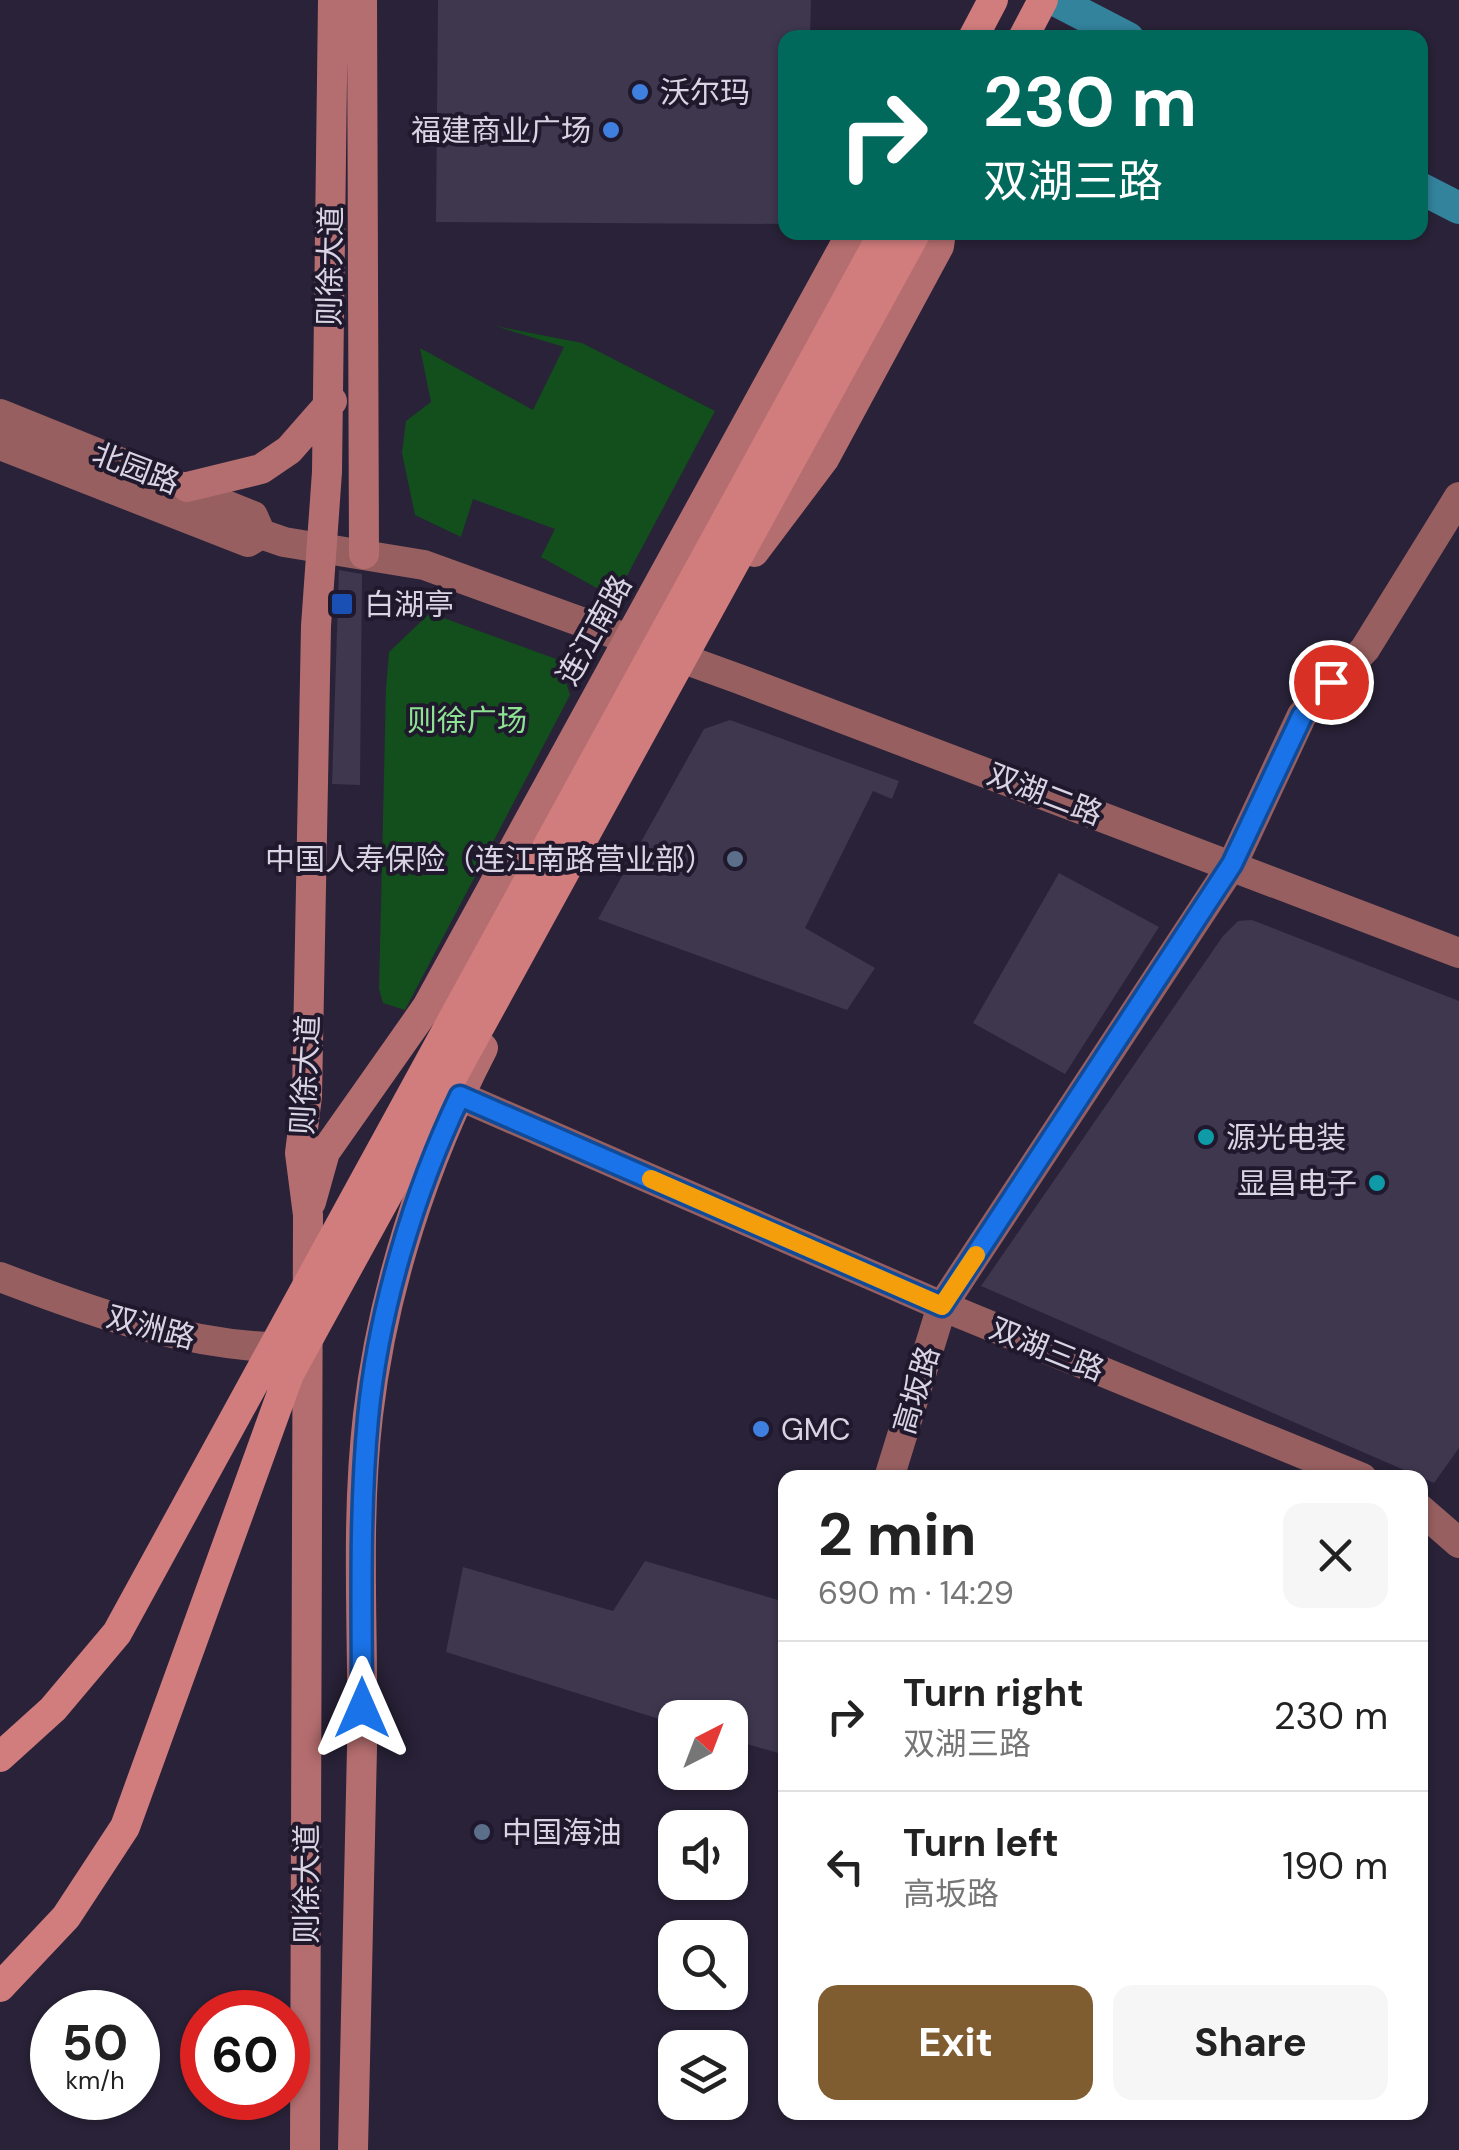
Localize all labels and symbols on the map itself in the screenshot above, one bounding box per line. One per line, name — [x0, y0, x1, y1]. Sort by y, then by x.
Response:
place label: 沃尔玛 — [660, 73, 750, 112]
marker: 沃尔玛 — [629, 81, 651, 103]
place label: 福建商业广场 — [411, 111, 591, 150]
marker: 福建商业广场 — [600, 119, 622, 141]
street label: 则徐大道 — [309, 206, 351, 326]
street label: 北园路 — [87, 434, 185, 502]
street label: 连江南路 — [548, 568, 640, 692]
place label: 白湖亭 — [364, 585, 454, 624]
marker: 白湖亭 — [329, 591, 355, 617]
pin — [1289, 640, 1374, 725]
park label: 则徐广场 — [407, 701, 527, 740]
street label: 双湖二路 — [982, 754, 1108, 834]
place label: 中国人寿保险（连江南路营业部） — [265, 840, 715, 879]
marker: 中国人寿保险（连江南路营业部） — [724, 848, 746, 870]
street label: 则徐大道 — [282, 1014, 328, 1136]
place label: 源光电装 — [1226, 1118, 1346, 1157]
marker: 源光电装 — [1195, 1126, 1217, 1148]
place label: 显昌电子 — [1237, 1164, 1357, 1203]
marker: 显昌电子 — [1366, 1172, 1388, 1194]
street label: 双洲路 — [102, 1297, 200, 1357]
street label: 双湖三路 — [984, 1308, 1110, 1390]
street label: 高坂路 — [884, 1341, 948, 1439]
place label: GMC — [781, 1410, 850, 1449]
marker: GMC — [750, 1418, 772, 1440]
position arrow — [310, 1656, 414, 1760]
north arrow — [658, 1700, 748, 1790]
place label: 中国海油 — [502, 1813, 622, 1852]
marker: 中国海油 — [471, 1821, 493, 1843]
street label: 则徐大道 — [287, 1824, 326, 1944]
speed limit sign: 60 — [180, 1990, 310, 2120]

